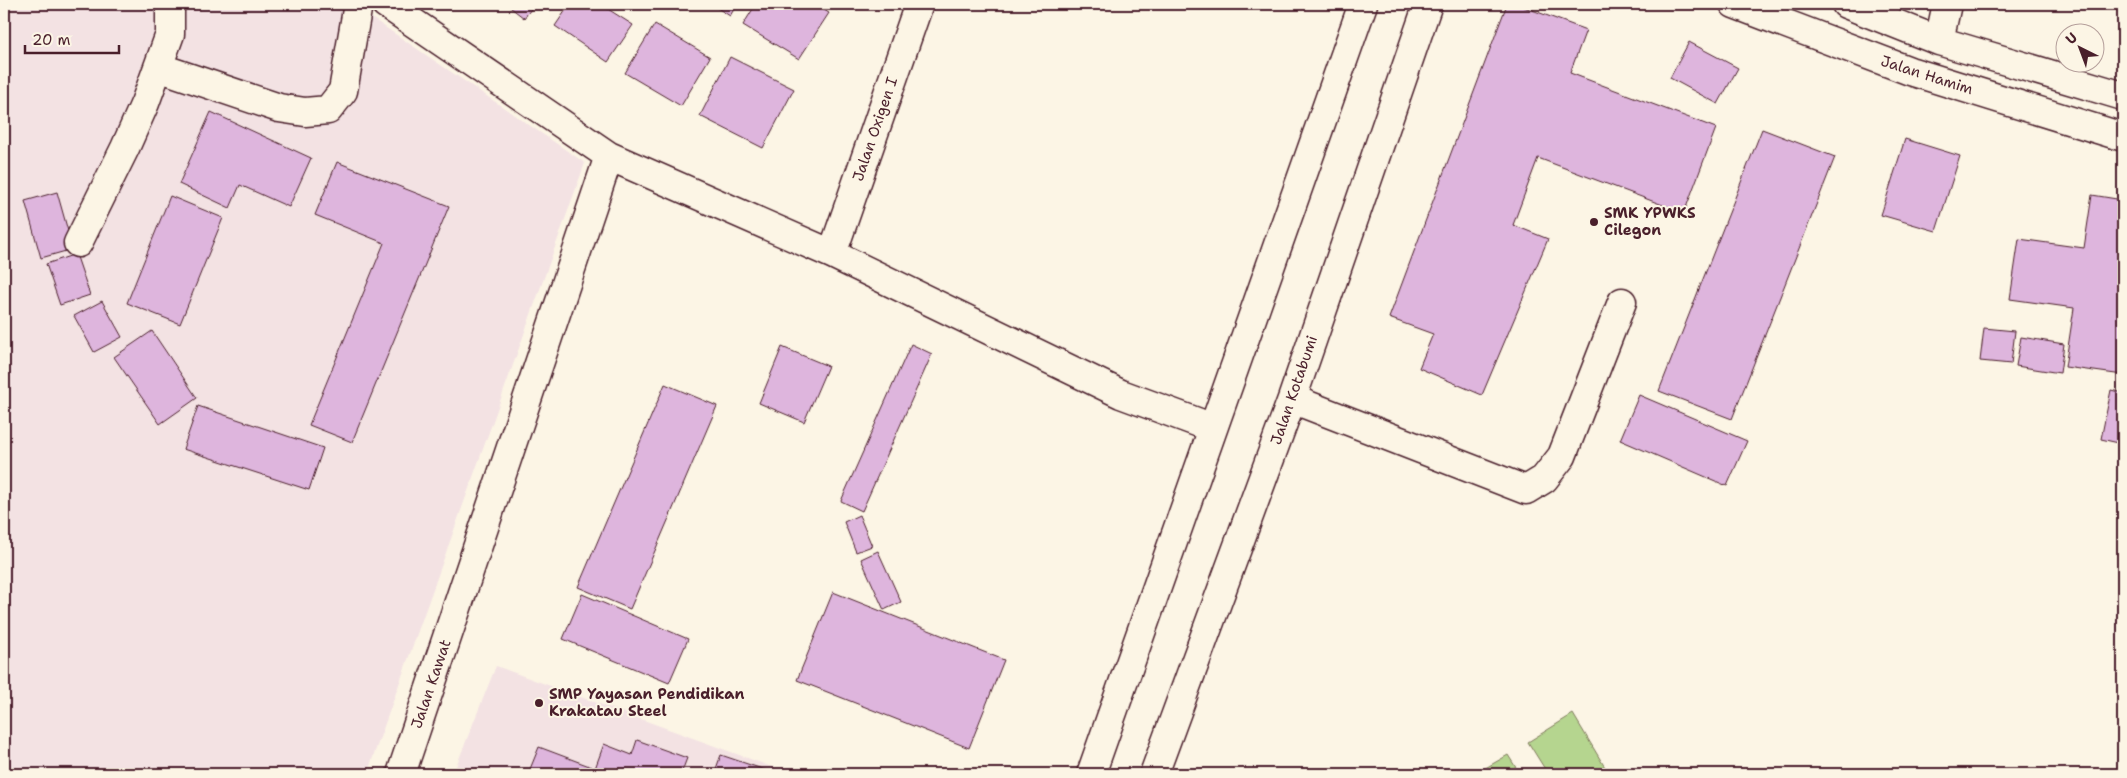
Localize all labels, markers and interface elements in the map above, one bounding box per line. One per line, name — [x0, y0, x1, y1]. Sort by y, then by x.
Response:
scale bar — [25, 22, 119, 54]
north arrow — [2054, 22, 2104, 72]
text: U — [2062, 28, 2081, 48]
text: 20 m — [32, 30, 71, 50]
street label: Jalan Hamim — [1878, 51, 1976, 99]
street label: Jalan Oxigen I — [848, 74, 902, 184]
place label: SMK YPWKS Cilegon — [1604, 203, 1696, 240]
marker: SMK YPWKS Cilegon — [1588, 216, 1600, 228]
street label: Jalan Kotabumi — [1266, 333, 1322, 447]
street label: Jalan Kawat — [406, 637, 456, 731]
place label: SMP Yayasan Pendidikan Krakatau Steel — [549, 684, 745, 721]
marker: SMP Yayasan Pendidikan Krakatau Steel — [533, 697, 545, 709]

